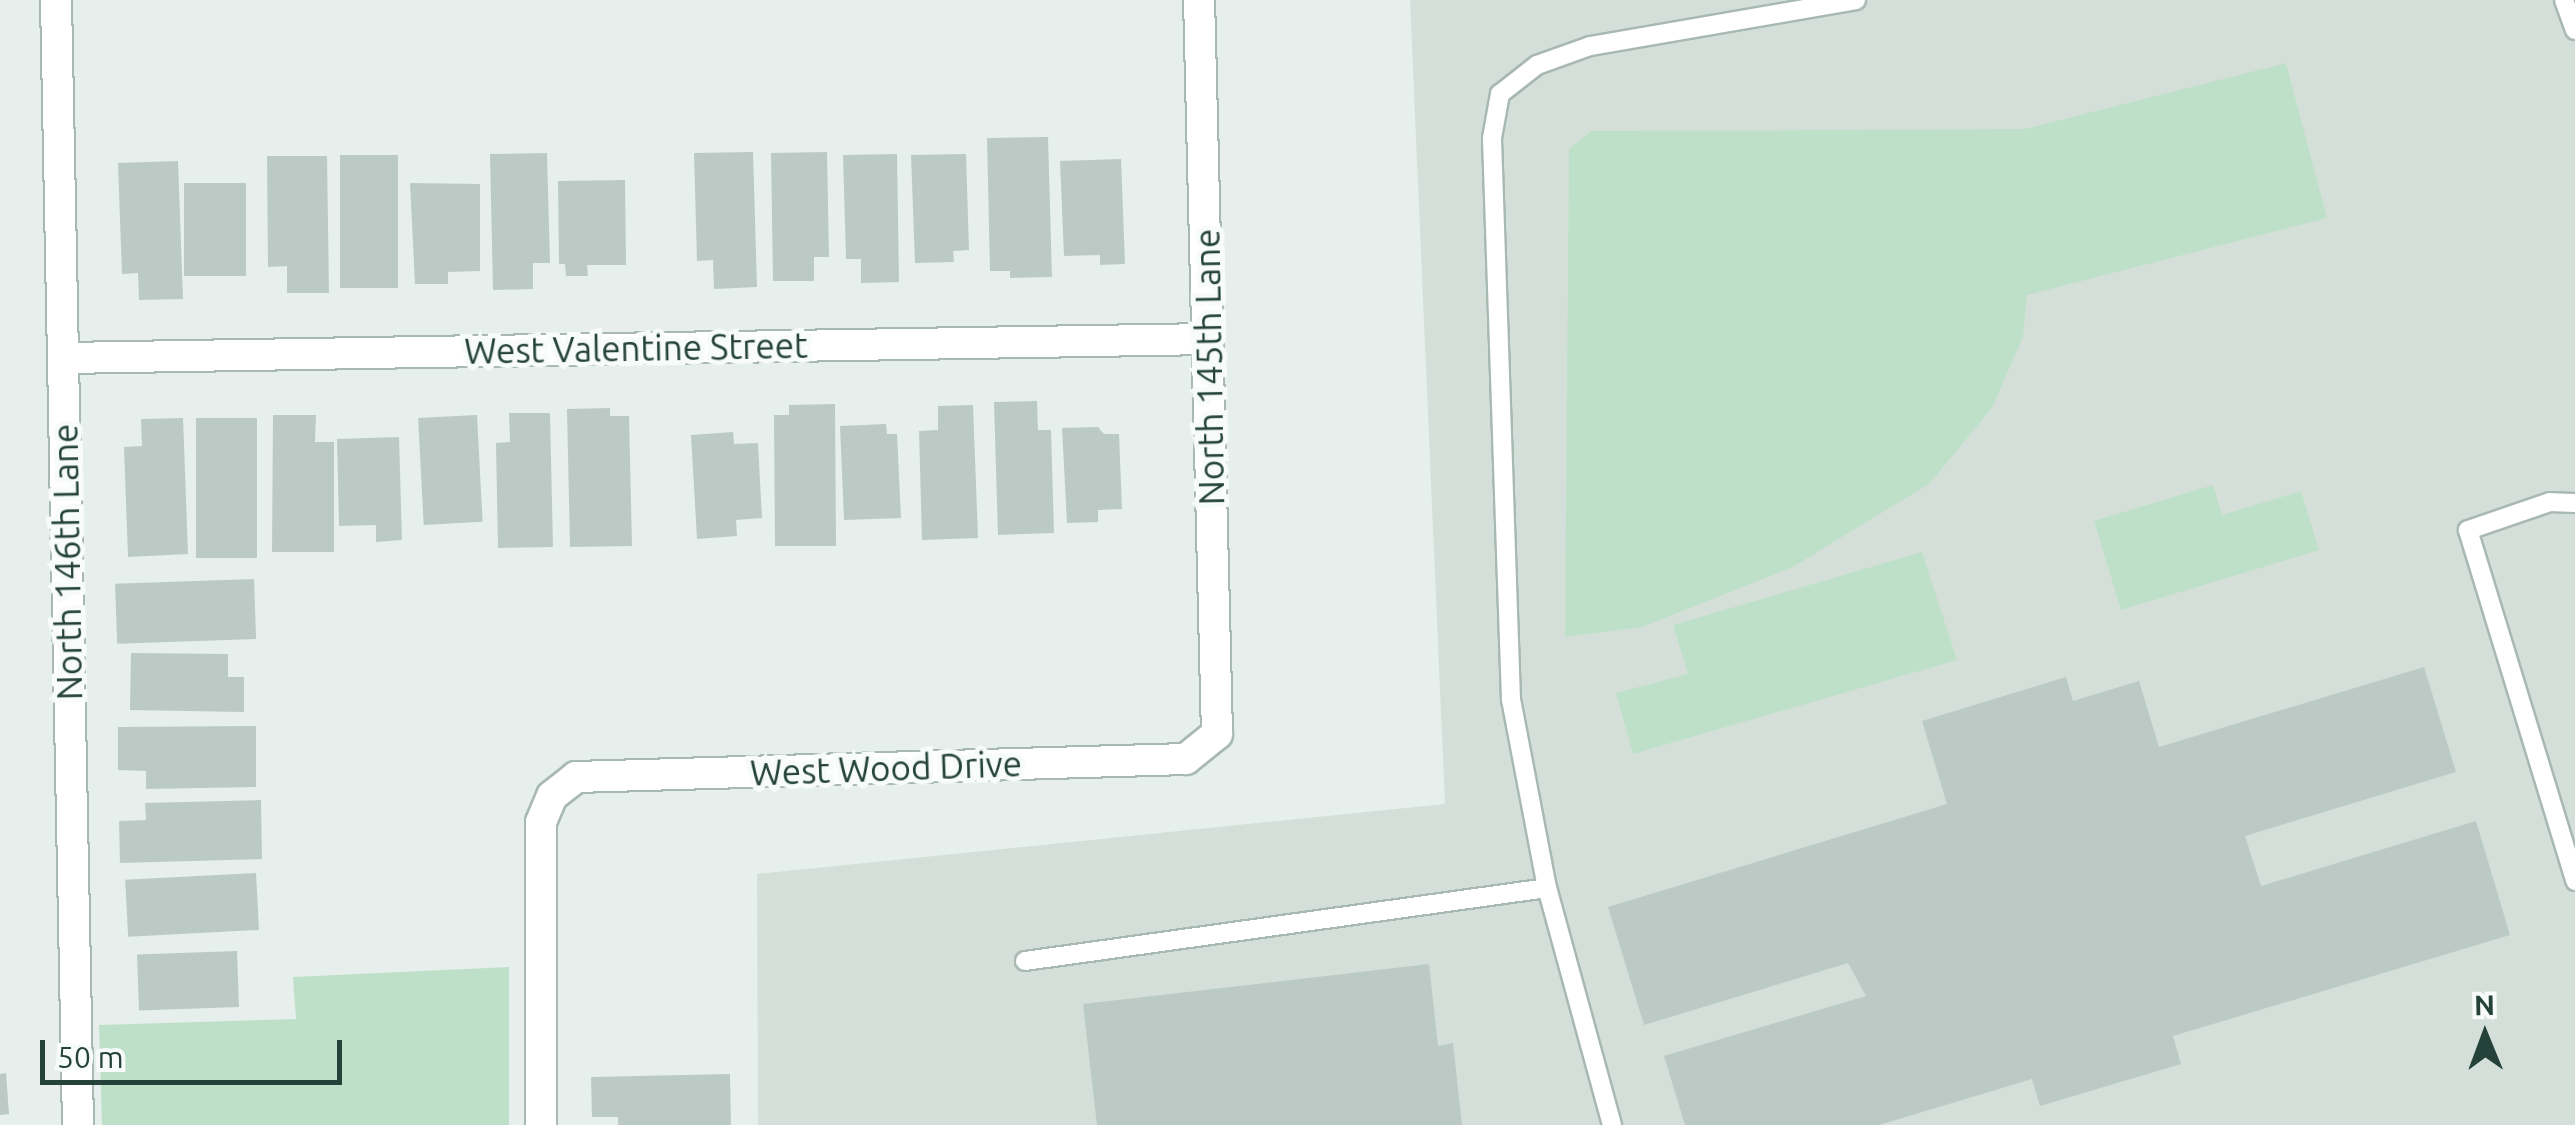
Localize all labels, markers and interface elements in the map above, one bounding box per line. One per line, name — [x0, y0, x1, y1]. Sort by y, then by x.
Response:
street label: North 145th Lane — [1186, 228, 1232, 506]
street label: West Valentine Street — [464, 324, 808, 372]
street label: North 146th Lane — [44, 423, 90, 701]
street label: West Wood Drive — [749, 742, 1023, 794]
north arrow — [2435, 985, 2535, 1085]
text: N — [2474, 989, 2495, 1020]
scale bar — [45, 1020, 348, 1082]
text: 50 m — [57, 1040, 124, 1074]

